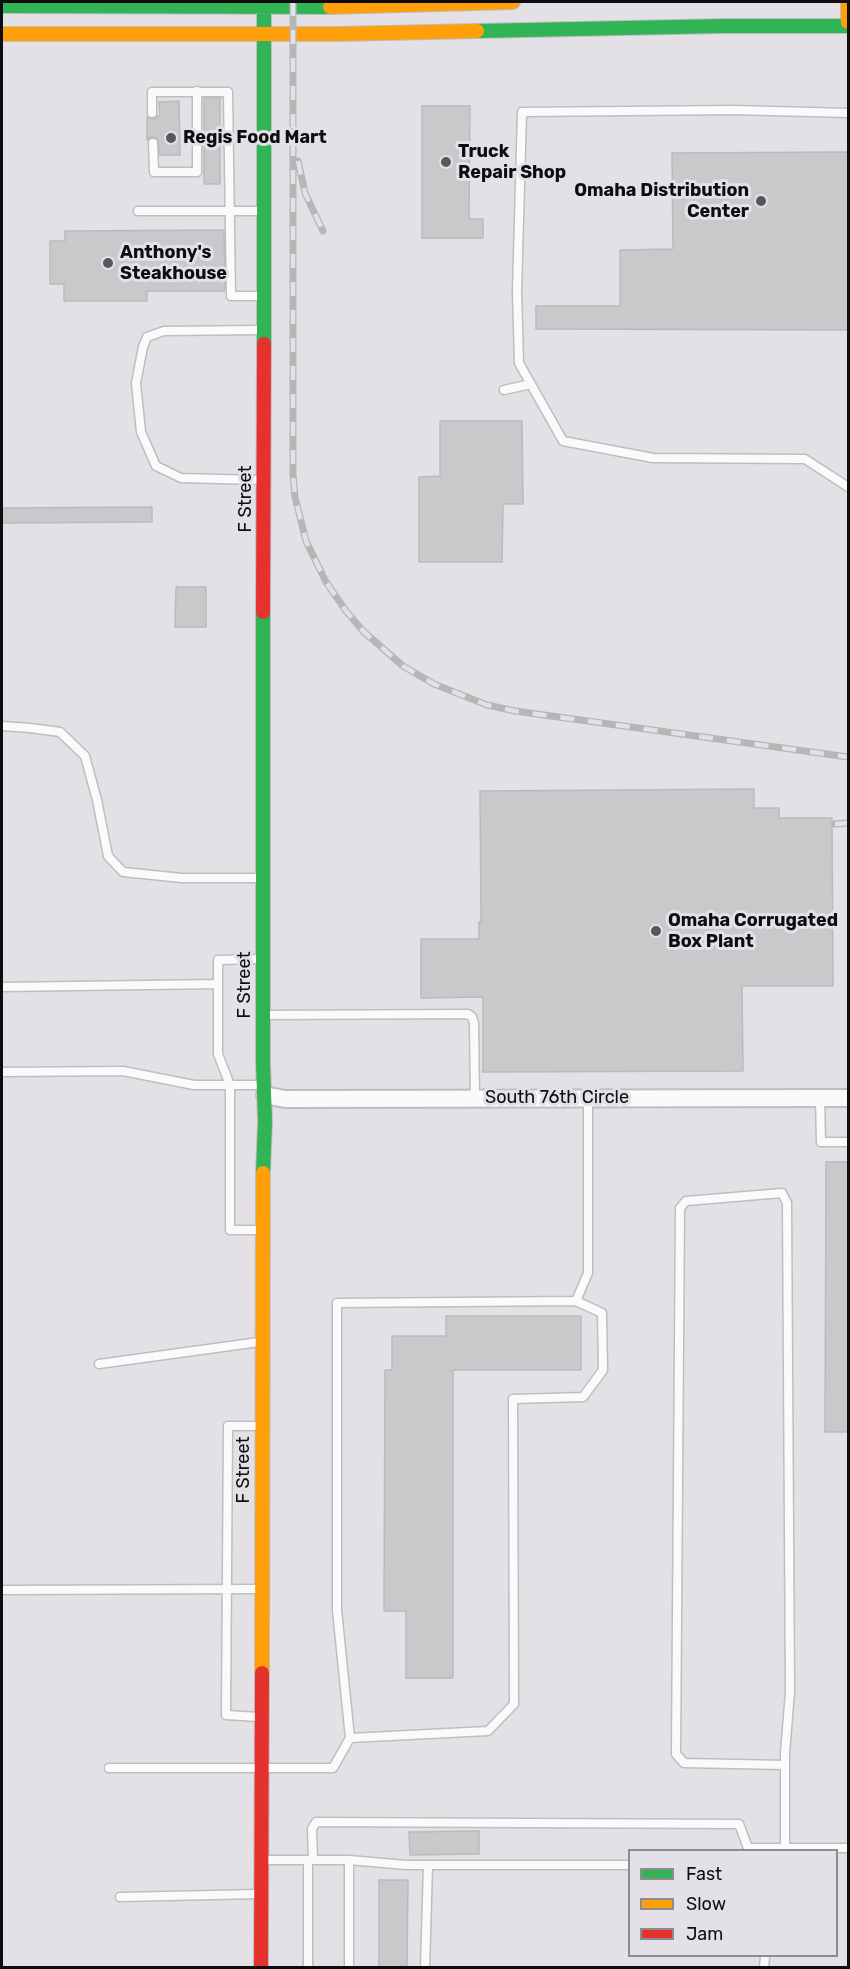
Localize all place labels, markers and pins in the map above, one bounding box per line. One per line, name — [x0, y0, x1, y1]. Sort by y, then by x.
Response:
place label: Regis Food Mart — [183, 127, 327, 149]
marker: Regis Food Mart — [164, 131, 178, 145]
place label: Truck Repair Shop — [458, 141, 566, 184]
marker: Truck Repair Shop — [439, 155, 453, 169]
place label: Omaha Distribution Center — [574, 180, 749, 222]
marker: Omaha Distribution Center — [754, 194, 768, 208]
place label: Anthony's Steakhouse — [120, 242, 227, 284]
marker: Anthony's Steakhouse — [101, 256, 115, 270]
place label: Omaha Corrugated Box Plant — [668, 910, 838, 952]
marker: Omaha Corrugated Box Plant — [649, 924, 663, 938]

